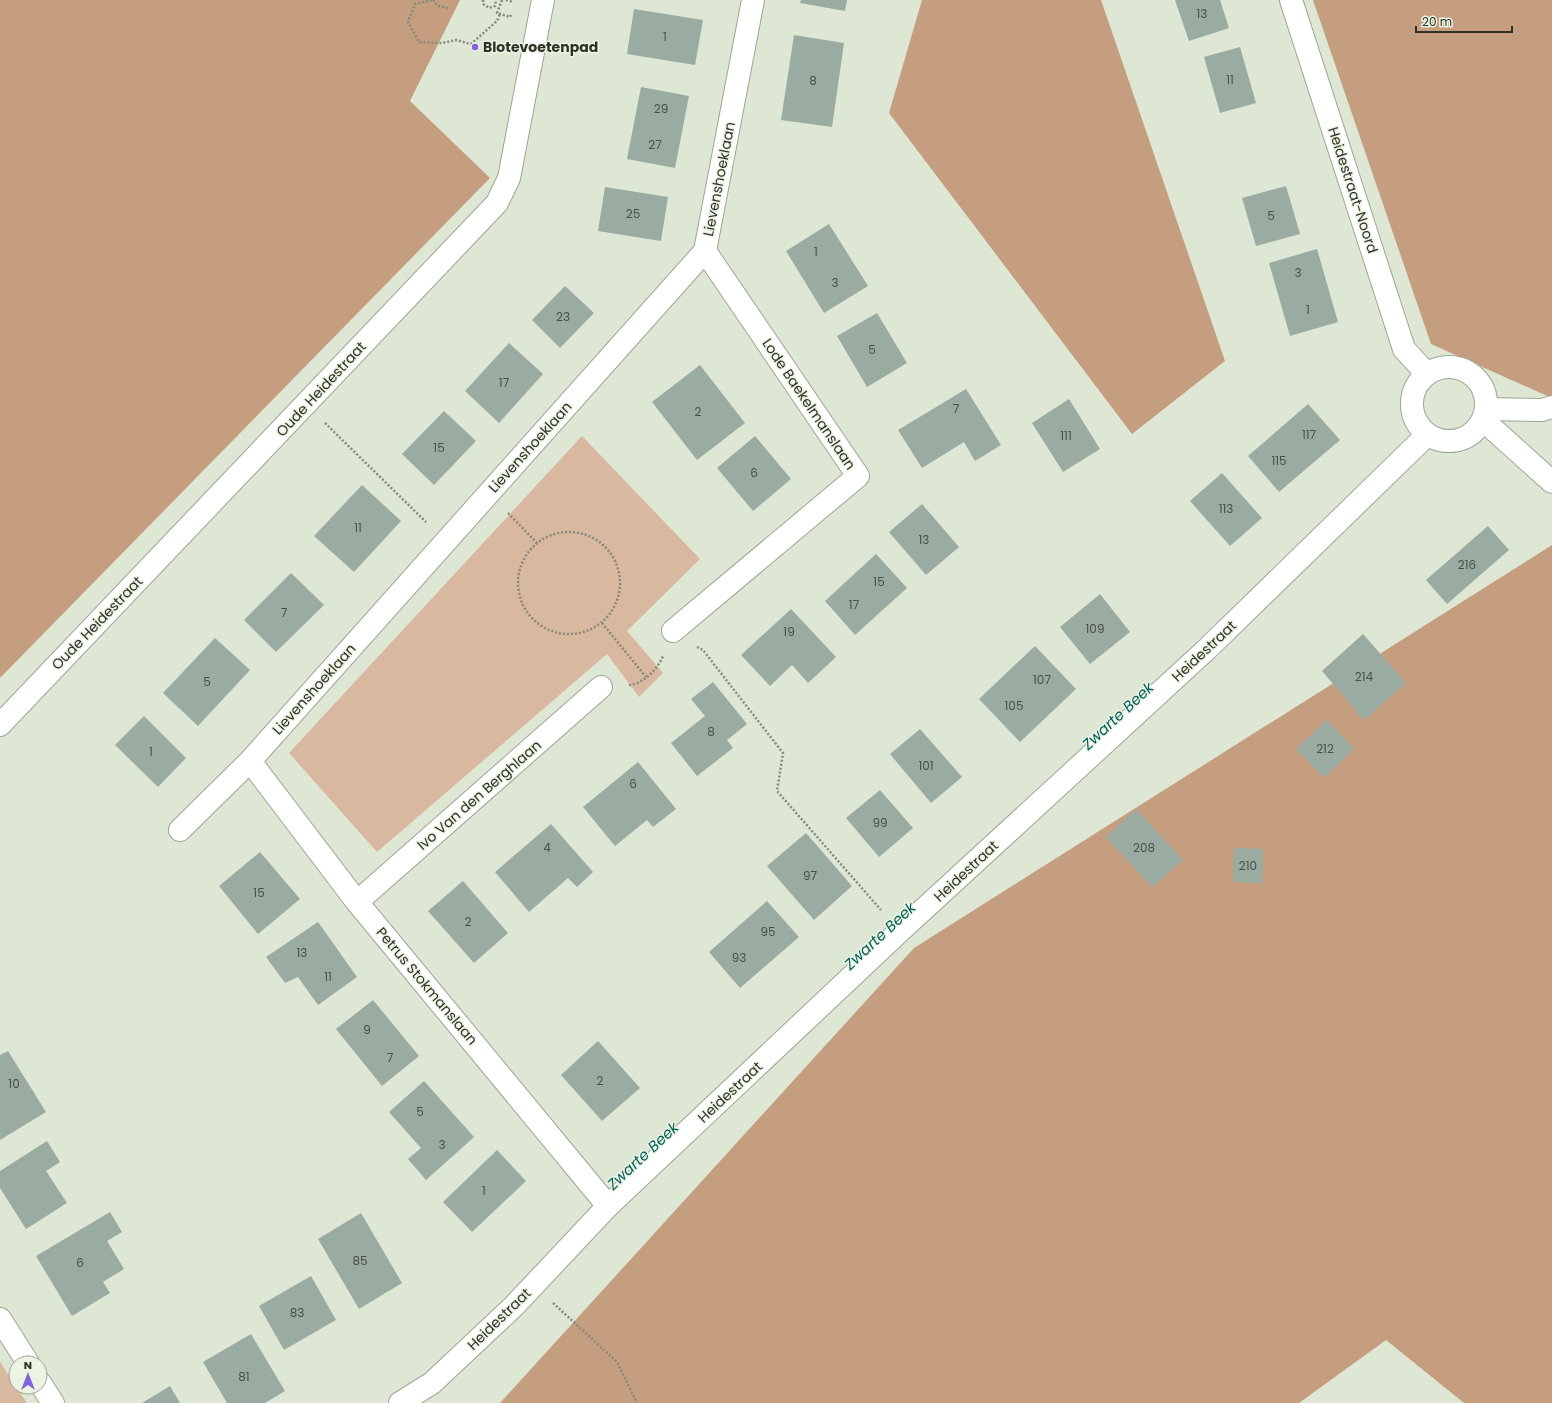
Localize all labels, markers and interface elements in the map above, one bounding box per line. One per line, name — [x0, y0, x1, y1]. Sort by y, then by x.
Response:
house number: 13 — [1197, 5, 1207, 22]
scale bar — [1416, 8, 1512, 34]
text: 20 m — [1422, 13, 1452, 30]
house number: 1 — [663, 28, 667, 45]
place label: Blotevoetenpad — [483, 37, 598, 57]
marker: Blotevoetenpad — [470, 42, 480, 52]
house number: 11 — [1226, 71, 1234, 88]
house number: 8 — [809, 72, 817, 89]
house number: 29 — [654, 100, 668, 117]
street label: Lievenshoeklaan — [698, 120, 740, 238]
street label: Heidestraat-Noord — [1323, 124, 1383, 256]
house number: 27 — [648, 136, 662, 153]
house number: 25 — [626, 205, 640, 222]
house number: 5 — [1267, 207, 1275, 224]
house number: 1 — [814, 243, 818, 260]
house number: 3 — [1294, 264, 1302, 281]
house number: 3 — [831, 274, 839, 291]
house number: 1 — [1306, 301, 1310, 318]
house number: 23 — [556, 308, 570, 325]
street label: Lode Baekelmanslaan — [758, 334, 860, 474]
street label: Oude Heidestraat — [272, 337, 370, 441]
house number: 5 — [868, 341, 876, 358]
house number: 17 — [499, 374, 510, 391]
street label: Lievenshoeklaan — [484, 397, 576, 497]
house number: 7 — [953, 400, 960, 417]
house number: 2 — [695, 403, 702, 420]
house number: 117 — [1302, 426, 1317, 443]
house number: 111 — [1060, 427, 1072, 444]
house number: 15 — [433, 439, 445, 456]
house number: 115 — [1271, 452, 1287, 469]
house number: 6 — [750, 464, 758, 481]
house number: 113 — [1219, 500, 1233, 517]
house number: 11 — [354, 519, 362, 536]
house number: 13 — [919, 531, 929, 548]
house number: 216 — [1458, 556, 1476, 573]
street label: Oude Heidestraat — [47, 572, 147, 674]
house number: 15 — [873, 573, 885, 590]
house number: 17 — [849, 596, 860, 613]
house number: 7 — [281, 604, 288, 621]
street label: Heidestraat — [1167, 616, 1241, 686]
house number: 109 — [1086, 620, 1104, 637]
house number: 19 — [783, 623, 795, 640]
street label: Lievenshoeklaan — [268, 639, 360, 739]
house number: 214 — [1355, 668, 1374, 685]
house number: 107 — [1033, 671, 1051, 688]
house number: 5 — [203, 673, 211, 690]
water label: Zwarte Beek — [1077, 676, 1159, 755]
house number: 105 — [1005, 697, 1023, 714]
house number: 8 — [707, 723, 715, 740]
street label: Ivo Van den Berghlaan — [413, 735, 545, 855]
house number: 212 — [1316, 740, 1334, 757]
house number: 1 — [149, 743, 153, 760]
house number: 101 — [918, 757, 934, 774]
house number: 6 — [629, 775, 637, 792]
house number: 99 — [872, 814, 888, 831]
street label: Heidestraat — [929, 836, 1003, 906]
house number: 4 — [543, 839, 551, 856]
house number: 208 — [1133, 839, 1155, 856]
house number: 210 — [1239, 857, 1257, 874]
house number: 97 — [803, 867, 817, 884]
house number: 15 — [253, 884, 265, 901]
water label: Zwarte Beek — [839, 896, 921, 975]
house number: 2 — [465, 913, 472, 930]
street label: Petrus Stokmanslaan — [372, 923, 482, 1049]
house number: 95 — [760, 923, 776, 940]
house number: 13 — [297, 944, 307, 961]
house number: 93 — [732, 949, 746, 966]
house number: 11 — [324, 968, 332, 985]
house number: 9 — [363, 1021, 371, 1038]
house number: 7 — [387, 1049, 394, 1066]
street label: Heidestraat — [693, 1057, 767, 1127]
house number: 2 — [597, 1072, 604, 1089]
house number: 10 — [8, 1075, 20, 1092]
house number: 5 — [416, 1103, 424, 1120]
water label: Zwarte Beek — [602, 1116, 684, 1195]
house number: 3 — [438, 1136, 446, 1153]
house number: 1 — [482, 1182, 486, 1199]
house number: 85 — [352, 1252, 368, 1269]
house number: 6 — [76, 1254, 84, 1271]
street label: Heidestraat — [463, 1283, 535, 1355]
house number: 83 — [290, 1304, 304, 1321]
north arrow — [8, 1355, 48, 1395]
text: N — [24, 1357, 32, 1373]
house number: 81 — [238, 1368, 250, 1385]

